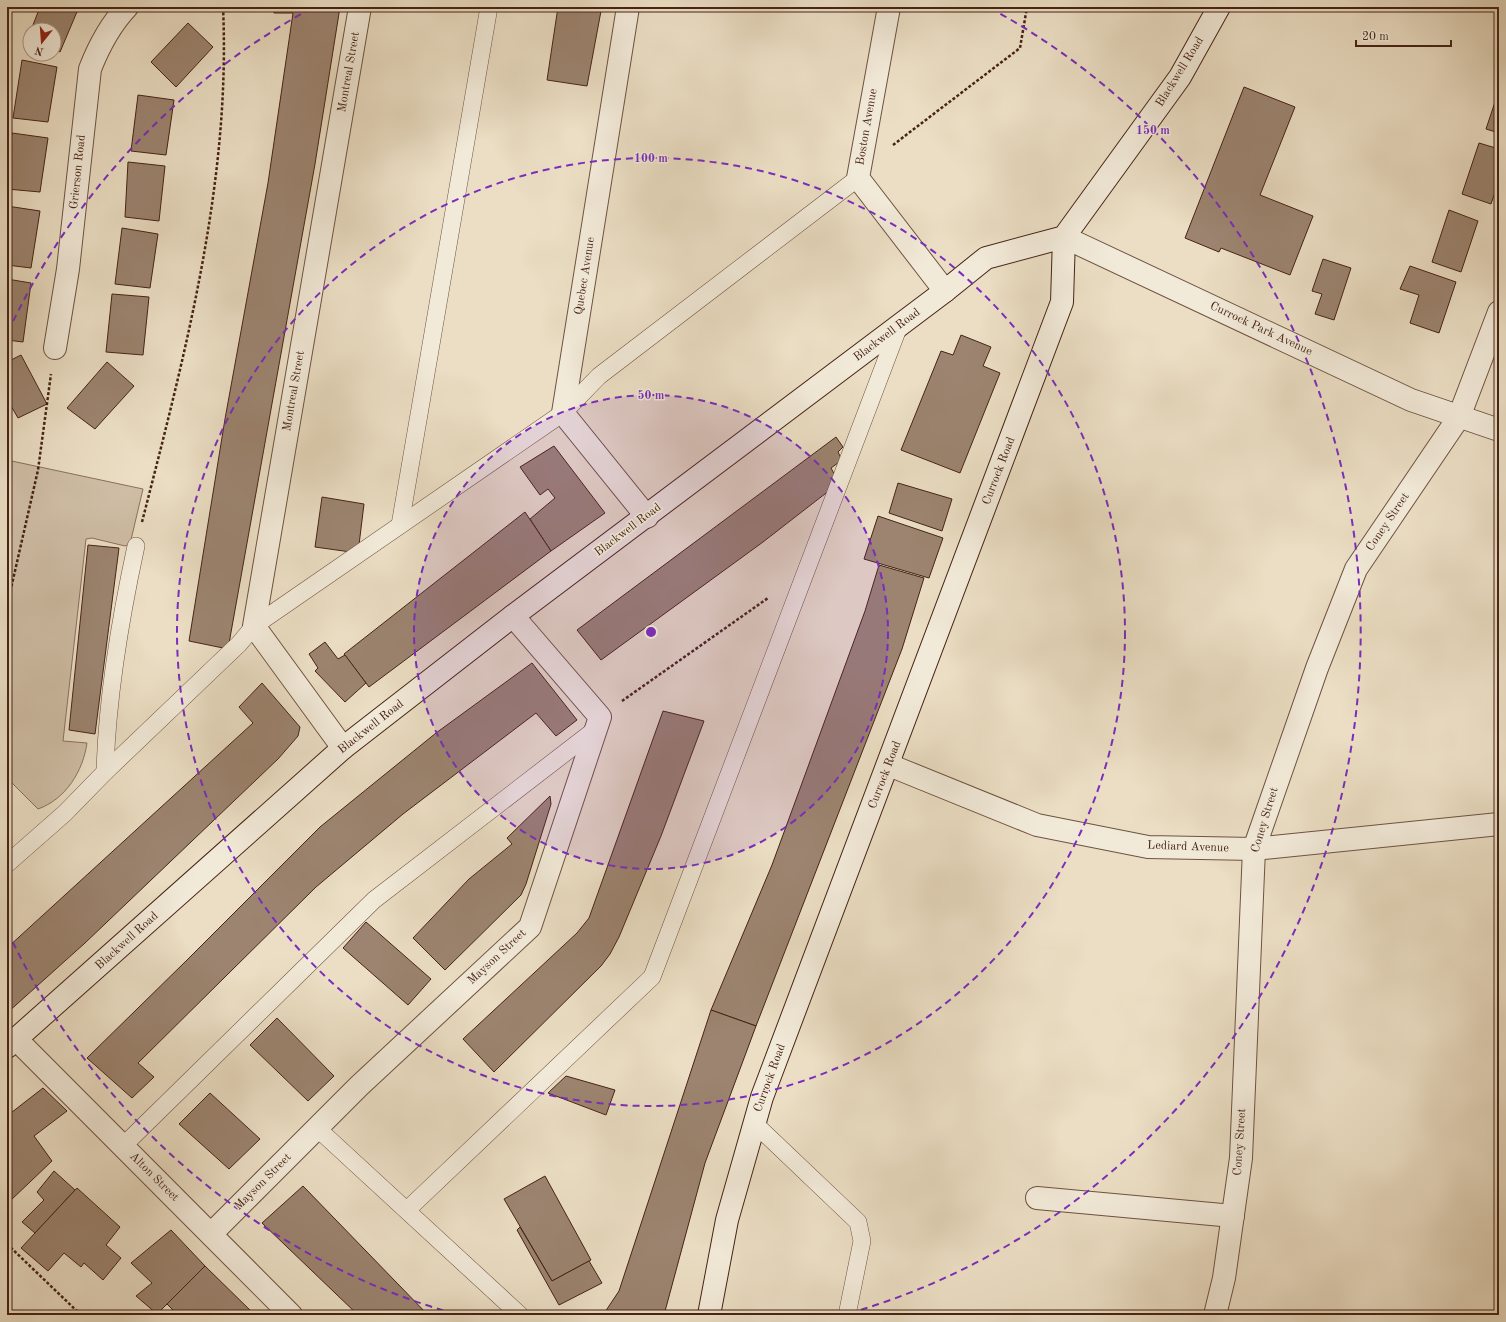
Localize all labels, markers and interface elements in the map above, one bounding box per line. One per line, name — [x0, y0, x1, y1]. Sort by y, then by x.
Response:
north arrow — [22, 22, 62, 62]
scale bar — [1356, 22, 1451, 48]
street label: Montreal Street — [336, 31, 362, 113]
text: 20 m — [1362, 31, 1389, 43]
street label: Blackwell Road — [1154, 35, 1206, 109]
text: N — [33, 43, 45, 57]
street label: Boston Avenue — [854, 87, 880, 166]
text: 150 m — [1136, 124, 1170, 137]
street label: Grierson Road — [68, 134, 88, 210]
text: 100 m — [634, 153, 668, 165]
street label: Quebec Avenue — [573, 236, 597, 316]
street label: Currock Park Avenue — [1208, 300, 1314, 358]
street label: Blackwell Road — [852, 306, 922, 364]
street label: Montreal Street — [281, 350, 307, 432]
text: 50 m — [638, 389, 665, 402]
street label: Currock Road — [981, 435, 1017, 507]
street label: Coney Street — [1364, 491, 1412, 553]
street label: Blackwell Road — [593, 501, 663, 559]
centre of rings — [644, 625, 658, 639]
street label: Blackwell Road — [336, 698, 406, 756]
street label: Currock Road — [867, 739, 903, 811]
street label: Coney Street — [1249, 786, 1281, 854]
street label: Lediard Avenue — [1147, 840, 1229, 854]
street label: Blackwell Road — [93, 910, 161, 972]
street label: Mayson Street — [465, 927, 529, 987]
street label: Currock Road — [752, 1042, 788, 1114]
street label: Coney Street — [1232, 1108, 1248, 1176]
street label: Alton Street — [127, 1150, 181, 1204]
street label: Mayson Street — [232, 1151, 294, 1213]

